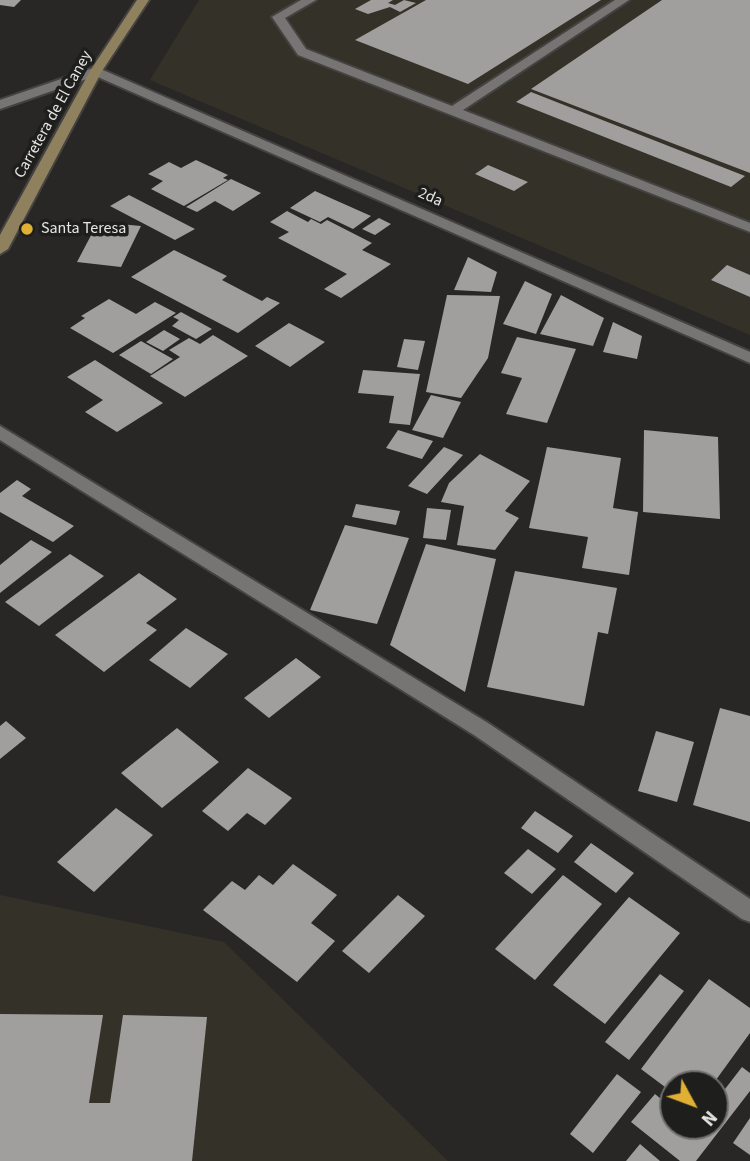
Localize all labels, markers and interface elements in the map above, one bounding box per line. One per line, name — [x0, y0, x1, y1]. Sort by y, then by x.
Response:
street label: Carretera de El Caney — [11, 48, 97, 182]
street label: 2da — [415, 184, 445, 212]
place label: Santa Teresa — [41, 219, 126, 239]
marker: Santa Teresa — [19, 221, 35, 237]
north arrow — [659, 1070, 729, 1140]
text: N — [694, 1104, 723, 1131]

